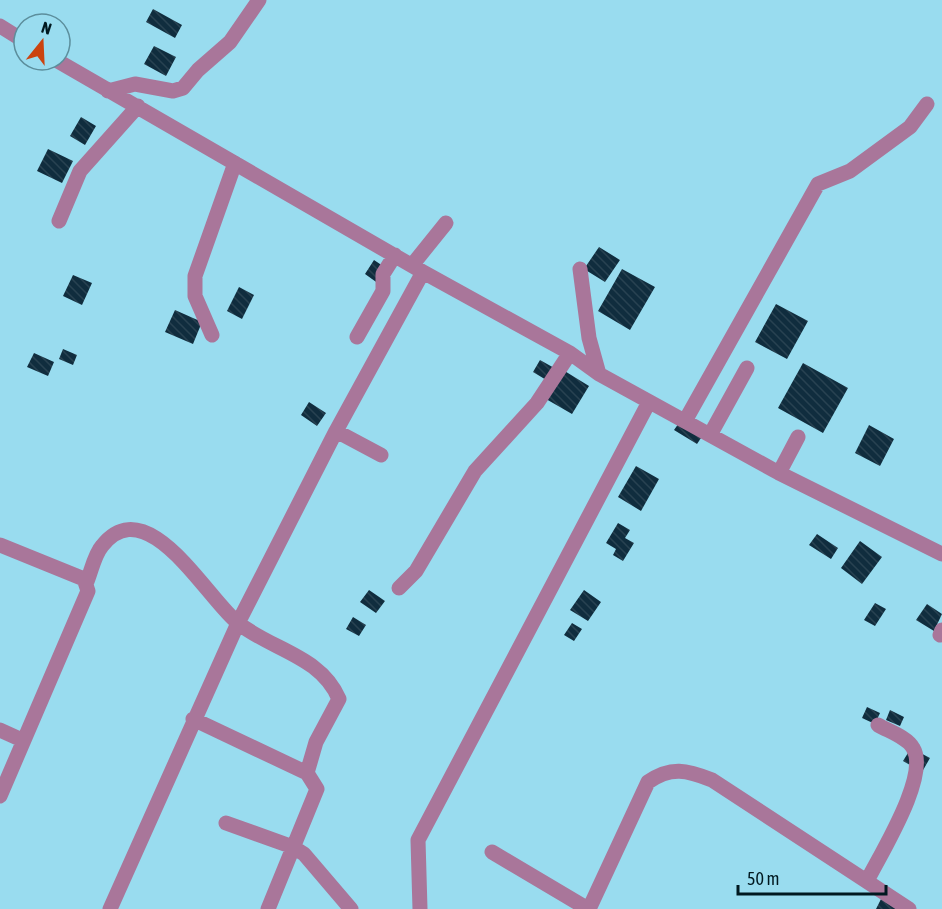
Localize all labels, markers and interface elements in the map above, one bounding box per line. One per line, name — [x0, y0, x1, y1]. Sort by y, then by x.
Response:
north arrow — [12, 12, 72, 72]
text: N — [39, 18, 54, 38]
scale bar — [738, 858, 886, 896]
text: 50 m — [747, 868, 779, 889]

